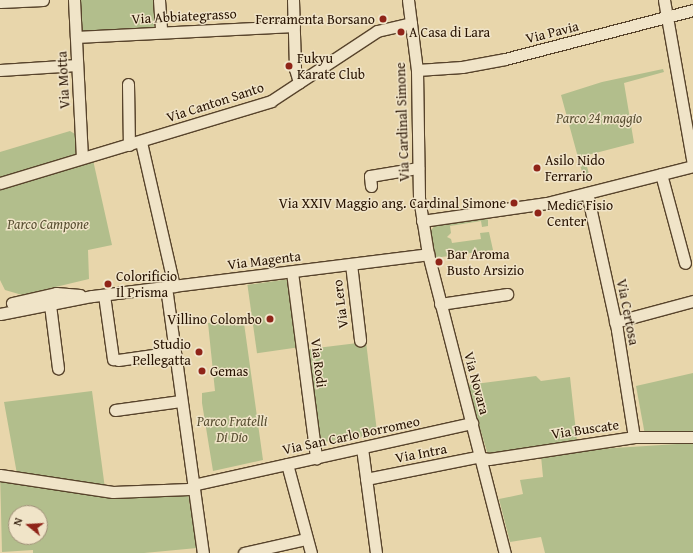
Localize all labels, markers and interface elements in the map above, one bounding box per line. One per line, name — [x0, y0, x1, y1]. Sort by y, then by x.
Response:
street label: Via Abbiategrasso — [131, 5, 237, 27]
place label: Ferramenta Borsano — [256, 11, 375, 27]
marker: Ferramenta Borsano — [378, 14, 388, 24]
street label: Via Pavia — [524, 17, 580, 47]
place label: A Casa di Lara — [409, 24, 490, 40]
marker: A Casa di Lara — [396, 27, 406, 37]
place label: Fukyu Karate Club — [297, 50, 365, 82]
street label: Via Motta — [53, 51, 73, 109]
marker: Fukyu Karate Club — [284, 61, 294, 71]
street label: Via Cardinal Simone — [392, 62, 412, 182]
street label: Via Canton Santo — [164, 78, 266, 126]
park label: Parco 24 maggio — [556, 110, 642, 126]
place label: Asilo Nido Ferrario — [545, 152, 605, 184]
marker: Asilo Nido Ferrario — [532, 163, 542, 173]
place label: Via XXIV Maggio ang. Cardinal Simone — [279, 195, 506, 211]
place label: Medic Fisio Center — [547, 197, 613, 230]
marker: Via XXIV Maggio ang. Cardinal Simone — [509, 198, 519, 208]
marker: Medic Fisio Center — [532, 207, 544, 219]
park label: Parco Campone — [7, 216, 89, 232]
place label: Bar Aroma Busto Arsizio — [447, 246, 524, 278]
street label: Via Magenta — [226, 247, 302, 273]
marker: Bar Aroma Busto Arsizio — [434, 257, 444, 267]
place label: Colorificio Il Prisma — [116, 268, 177, 300]
street label: Via Certosa — [613, 278, 643, 346]
marker: Colorificio Il Prisma — [103, 279, 113, 289]
street label: Via Lero — [329, 279, 351, 329]
place label: Villino Colombo — [167, 311, 262, 327]
marker: Villino Colombo — [265, 314, 275, 324]
place label: Studio Pellegatta — [132, 336, 191, 368]
street label: Via Rodi — [308, 337, 330, 389]
marker: Studio Pellegatta — [194, 347, 204, 357]
street label: Via Novara — [461, 350, 493, 416]
place label: Gemas — [210, 363, 248, 379]
marker: Gemas — [197, 366, 207, 376]
street label: Via San Carlo Borromeo — [281, 412, 421, 458]
park label: Parco Fratelli Di Dio — [197, 413, 267, 446]
street label: Via Buscate — [550, 416, 620, 442]
street label: Via Intra — [394, 440, 448, 466]
north arrow — [8, 505, 48, 545]
text: N — [9, 516, 26, 528]

